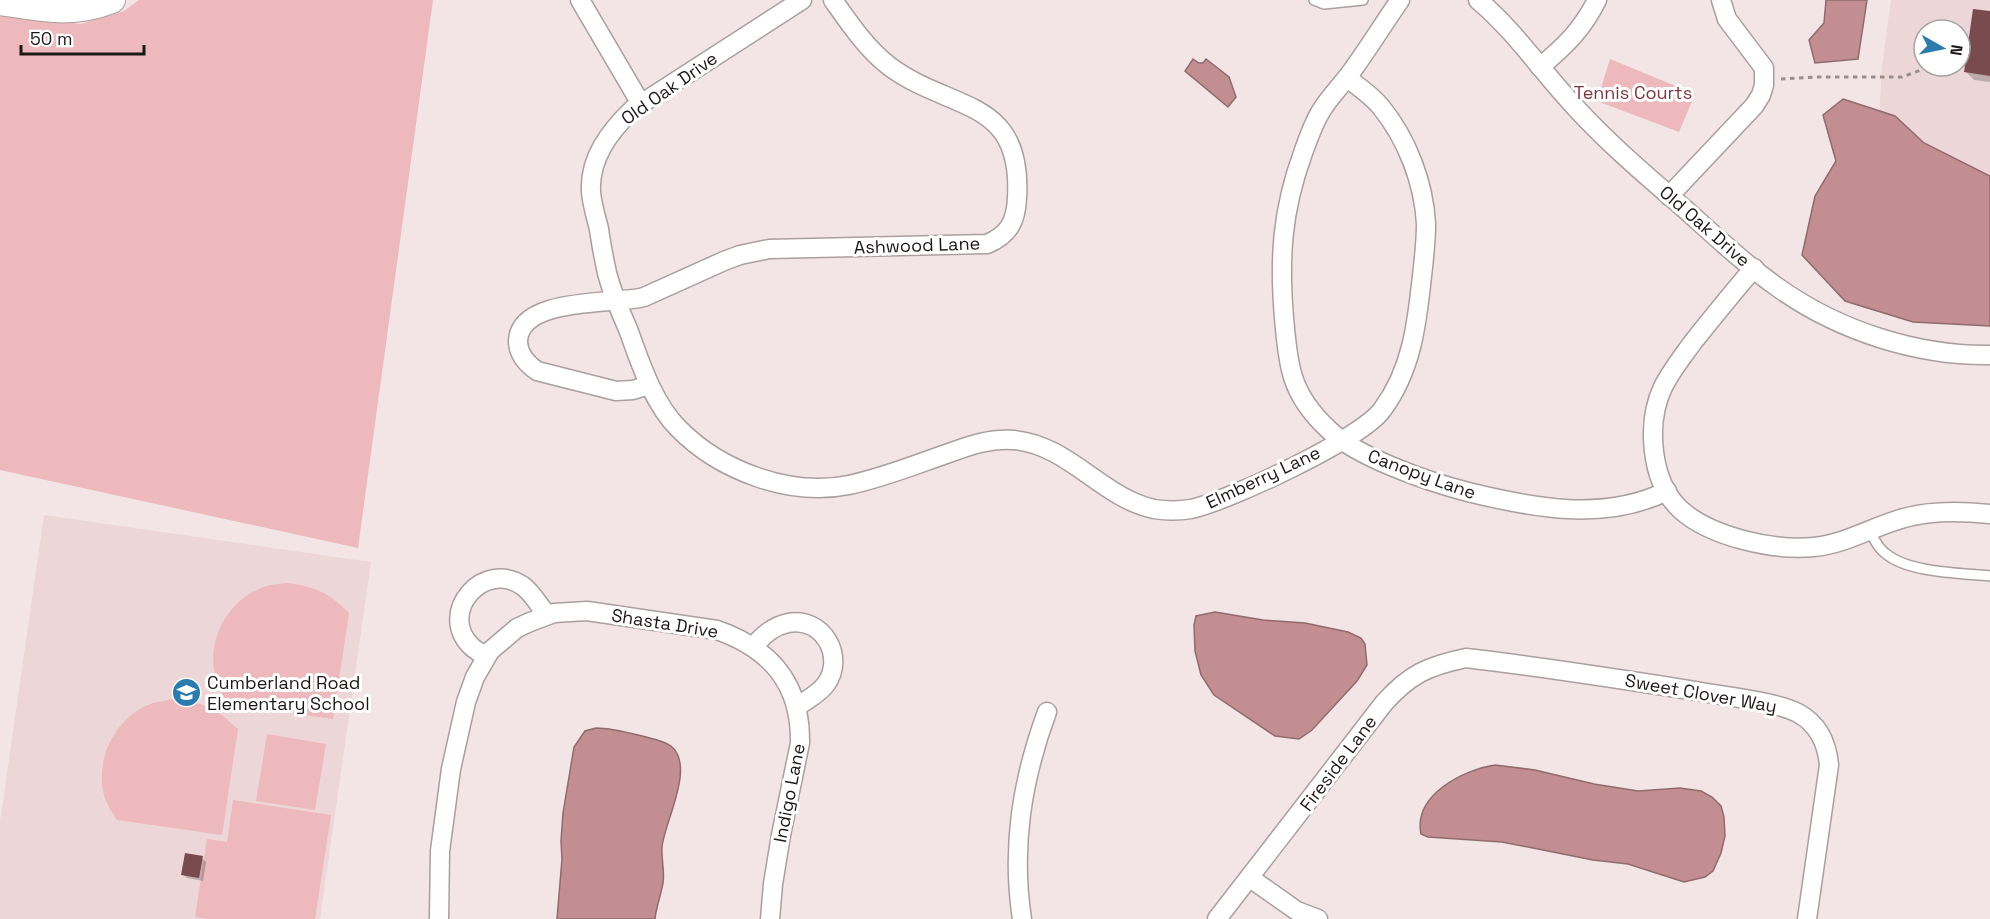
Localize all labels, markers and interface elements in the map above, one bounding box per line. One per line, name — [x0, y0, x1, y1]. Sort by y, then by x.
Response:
scale bar — [21, 18, 144, 56]
north arrow — [1912, 18, 1972, 78]
text: 50 m — [30, 27, 72, 50]
text: N — [1945, 43, 1968, 57]
street label: Old Oak Drive — [616, 46, 722, 130]
park label: Tennis Courts — [1574, 81, 1692, 104]
street label: Old Oak Drive — [1655, 180, 1755, 272]
street label: Ashwood Lane — [853, 231, 981, 259]
street label: Elmberry Lane — [1202, 441, 1324, 513]
street label: Canopy Lane — [1365, 444, 1479, 504]
street label: Shasta Drive — [610, 603, 720, 643]
street label: Sweet Clover Way — [1623, 668, 1779, 718]
place label: Cumberland Road Elementary School — [207, 671, 370, 715]
school or university icon: Cumberland Road Elementary School — [170, 676, 202, 708]
street label: Fireside Lane — [1295, 711, 1381, 815]
street label: Indigo Lane — [768, 741, 810, 845]

